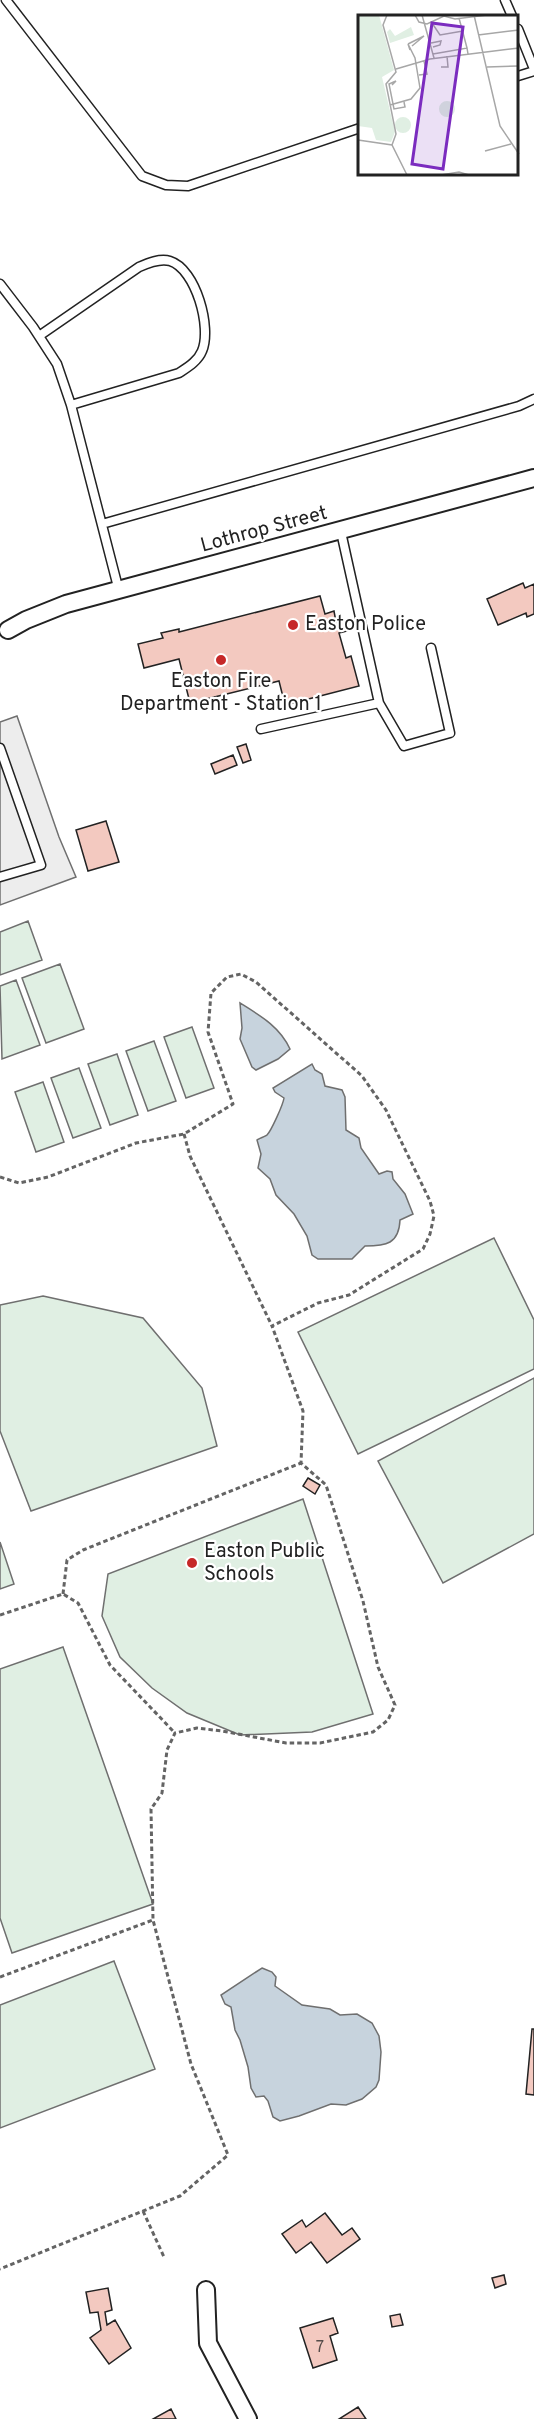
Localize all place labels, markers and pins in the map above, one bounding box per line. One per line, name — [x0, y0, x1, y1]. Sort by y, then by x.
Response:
place label: Easton Police — [305, 612, 426, 638]
marker: Easton Police — [286, 618, 300, 632]
marker: Easton Fire Department - Station 1 — [214, 653, 228, 667]
place label: Easton Fire Department - Station 1 — [120, 669, 322, 718]
place label: Easton Public Schools — [204, 1539, 325, 1588]
marker: Easton Public Schools — [185, 1556, 199, 1570]

